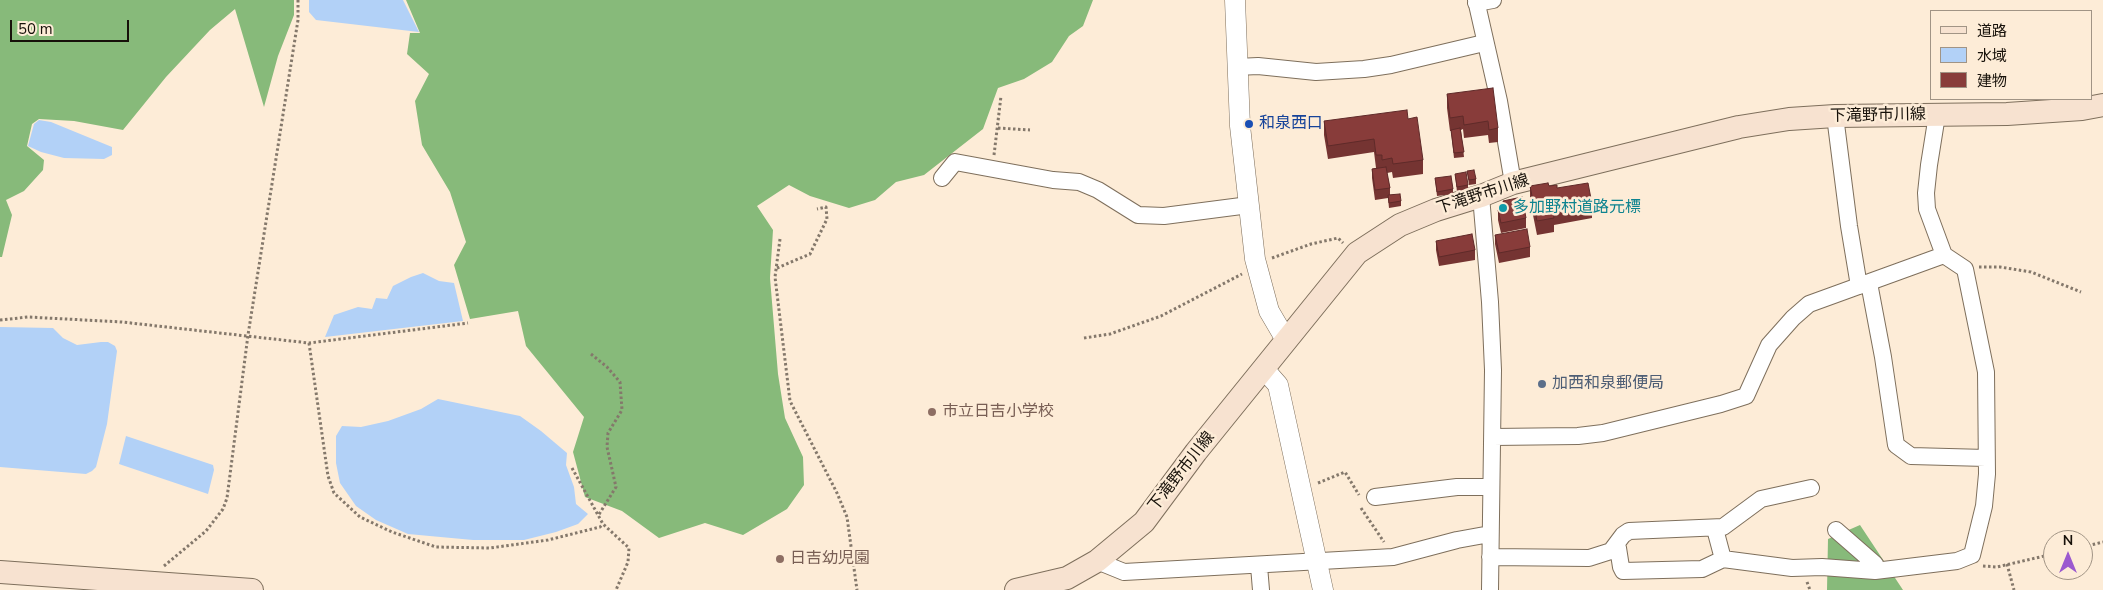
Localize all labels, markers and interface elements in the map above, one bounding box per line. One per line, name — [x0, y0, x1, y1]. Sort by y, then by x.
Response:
scale bar — [12, 10, 131, 42]
legend — [1930, 10, 2093, 100]
text: 50 m — [18, 19, 53, 39]
text: 道路 — [1977, 21, 2007, 41]
text: 水域 — [1977, 46, 2007, 66]
text: 建物 — [1977, 71, 2007, 91]
street label: 下滝野市川線 — [1830, 106, 1926, 126]
place label: 和泉西口 — [1259, 114, 1323, 134]
marker: 和泉西口 — [1243, 118, 1255, 130]
street label: 下滝野市川線 — [1434, 171, 1532, 219]
place label: 多加野村道路元標 — [1513, 198, 1641, 218]
marker: 多加野村道路元標 — [1497, 202, 1509, 214]
place label: 加西和泉郵便局 — [1552, 374, 1664, 394]
marker: 加西和泉郵便局 — [1536, 378, 1548, 390]
place label: 市立日吉小学校 — [942, 402, 1054, 422]
marker: 市立日吉小学校 — [926, 406, 938, 418]
street label: 下滝野市川線 — [1145, 428, 1219, 516]
north arrow — [2043, 530, 2093, 580]
text: N — [2063, 531, 2073, 550]
place label: 日吉幼児園 — [790, 549, 870, 569]
marker: 日吉幼児園 — [774, 553, 786, 565]

